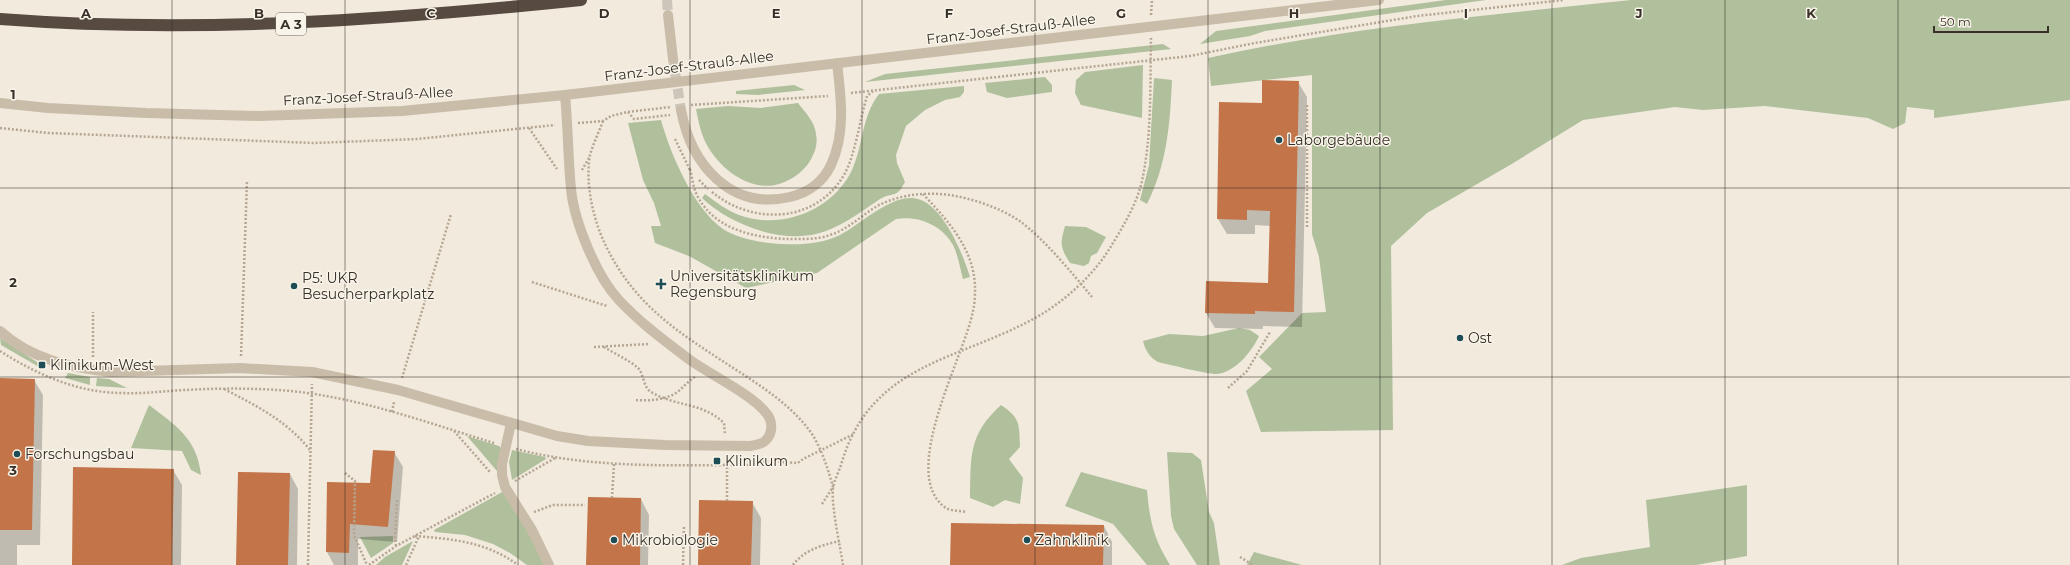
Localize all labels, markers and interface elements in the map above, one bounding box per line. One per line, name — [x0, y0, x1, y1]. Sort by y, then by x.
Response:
text: A — [80, 5, 92, 21]
text: B — [254, 5, 264, 21]
text: C — [426, 5, 436, 21]
text: D — [599, 5, 610, 21]
text: E — [772, 5, 781, 21]
text: G — [1116, 5, 1126, 21]
text: H — [1289, 5, 1299, 21]
text: I — [1464, 5, 1468, 21]
text: J — [1634, 5, 1643, 21]
text: K — [1806, 5, 1816, 21]
scale bar — [1934, 8, 2048, 34]
street label: Franz-Josef-Strauß-Allee — [925, 10, 1097, 48]
road number: A 3 — [276, 13, 306, 35]
text: 50 m — [1940, 14, 1971, 29]
street label: Franz-Josef-Strauß-Allee — [603, 47, 775, 85]
street label: Franz-Josef-Strauß-Allee — [282, 83, 454, 109]
text: 1 — [10, 86, 16, 102]
place label: Laborgebäude — [1287, 131, 1390, 149]
marker: Laborgebäude — [1274, 135, 1284, 145]
place label: Universitätsklinikum Regensburg — [670, 267, 814, 301]
place label: P5: UKR Besucherparkplatz — [302, 269, 434, 303]
text: 2 — [9, 274, 17, 290]
marker: Universitätsklinikum Regensburg — [655, 278, 667, 290]
marker: P5: UKR Besucherparkplatz — [289, 281, 299, 291]
place label: Ost — [1468, 329, 1493, 347]
marker: Ost — [1455, 333, 1465, 343]
place label: Klinikum-West — [50, 356, 154, 374]
marker: Klinikum-West — [37, 360, 47, 370]
place label: Forschungsbau — [25, 445, 134, 463]
marker: Forschungsbau — [12, 449, 22, 459]
place label: Klinikum — [725, 452, 788, 470]
marker: Klinikum — [712, 456, 722, 466]
text: 3 — [8, 462, 17, 478]
place label: Mikrobiologie — [622, 531, 718, 549]
place label: Zahnklinik — [1035, 531, 1109, 549]
marker: Mikrobiologie — [609, 535, 619, 545]
marker: Zahnklinik — [1022, 535, 1032, 545]

